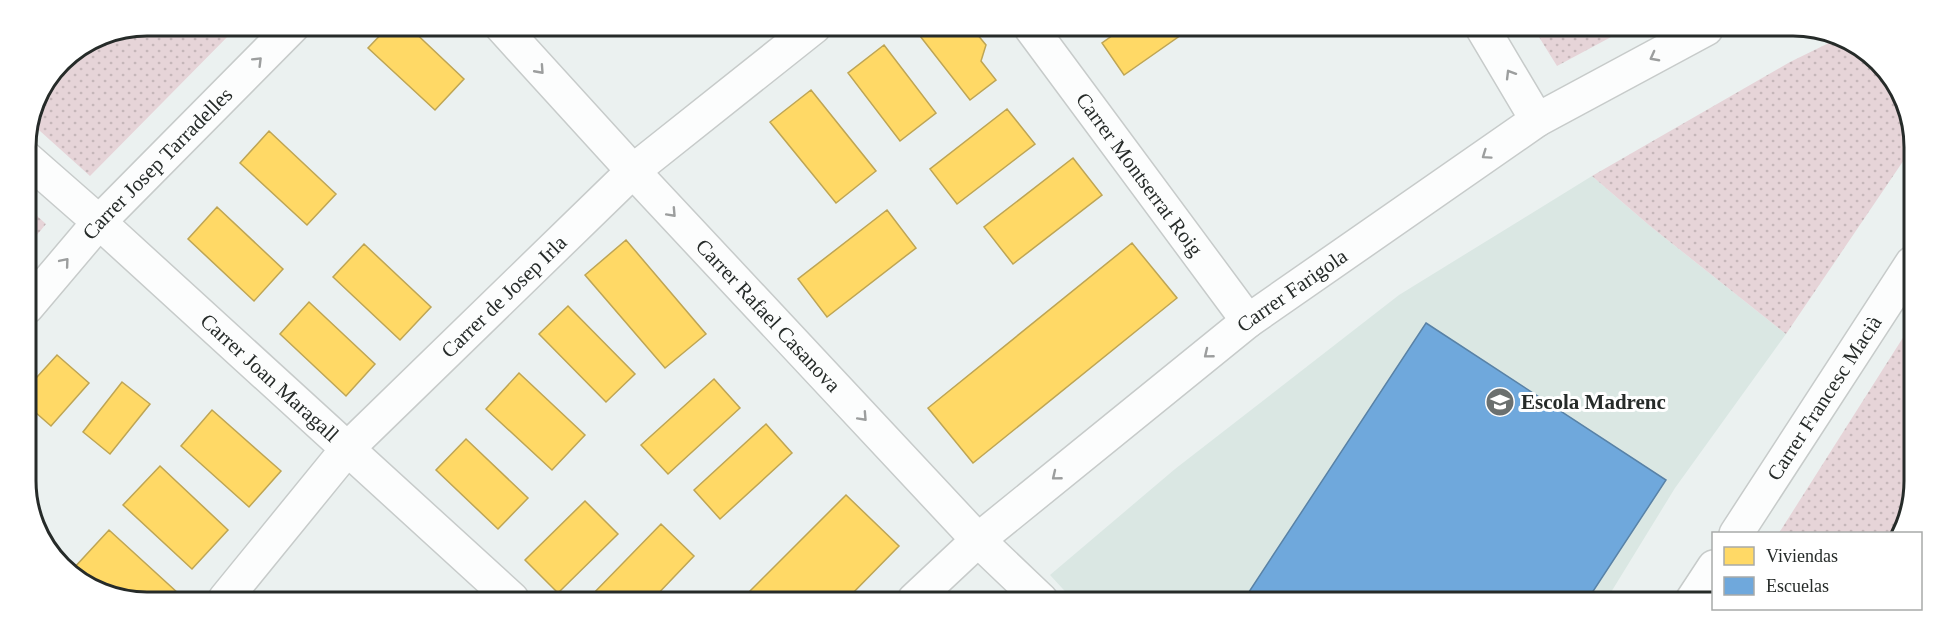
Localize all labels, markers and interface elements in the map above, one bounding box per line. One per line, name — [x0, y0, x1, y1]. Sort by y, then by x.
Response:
one-way arrow — [1650, 50, 1661, 61]
one-way arrow — [251, 58, 262, 68]
one-way arrow — [533, 62, 544, 73]
one-way arrow — [1506, 70, 1518, 80]
street label: Carrer Josep Tarradelles — [77, 83, 237, 244]
street label: Carrer Montserrat Roig — [1071, 88, 1208, 261]
one-way arrow — [1482, 148, 1493, 159]
one-way arrow — [665, 206, 676, 217]
street label: Carrer de Josep Irla — [436, 230, 572, 363]
street label: Carrer Rafael Casanova — [691, 234, 846, 398]
street label: Carrer Farigola — [1232, 243, 1352, 337]
one-way arrow — [57, 258, 68, 269]
street label: Carrer Joan Maragall — [196, 309, 344, 447]
street label: Carrer Francesc Macià — [1762, 311, 1887, 485]
one-way arrow — [1204, 346, 1215, 357]
school or university icon: Escola Madrenc — [1484, 386, 1516, 418]
place label: Escola Madrenc — [1521, 390, 1666, 414]
one-way arrow — [856, 410, 867, 421]
one-way arrow — [1052, 469, 1063, 480]
legend — [1712, 532, 1922, 610]
text: Viviendas — [1766, 546, 1838, 566]
text: Escuelas — [1766, 576, 1829, 596]

